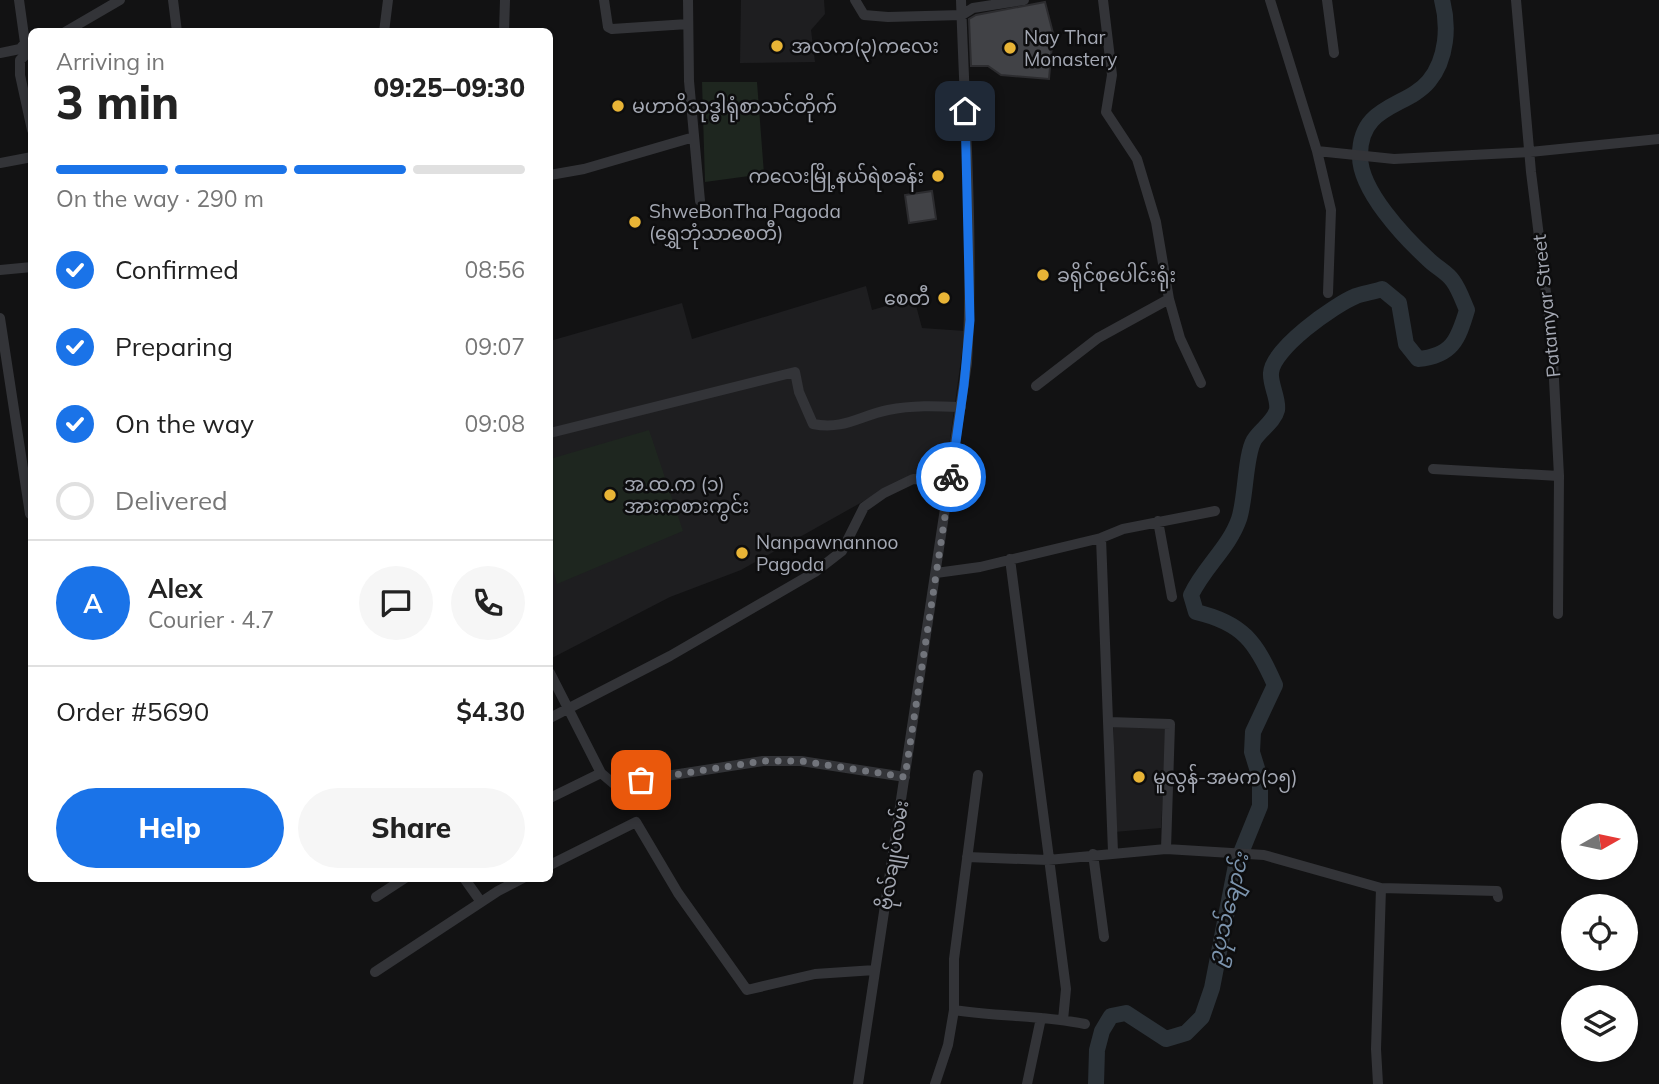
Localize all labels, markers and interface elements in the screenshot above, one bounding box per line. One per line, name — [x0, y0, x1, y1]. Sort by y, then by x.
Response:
place label: Nay Thar Monastery — [1024, 25, 1117, 71]
place label: အလက(၃)ကလေး — [791, 34, 939, 62]
marker: အလက(၃)ကလေး — [769, 38, 785, 54]
marker: Nay Thar Monastery — [1002, 40, 1018, 56]
text: Arriving in — [56, 47, 165, 76]
text: 09:25–09:30 — [374, 71, 525, 104]
text: 3 min — [56, 73, 179, 131]
pin — [935, 81, 995, 141]
place label: မဟာဝိသုဒ္ဓါရုံစာသင်တိုက် — [632, 92, 837, 123]
icon: home — [946, 92, 984, 130]
marker: မဟာဝိသုဒ္ဓါရုံစာသင်တိုက် — [610, 98, 626, 114]
place label: ကလေးမြို့နယ်ရဲစခန်း — [748, 162, 924, 192]
marker: ကလေးမြို့နယ်ရဲစခန်း — [930, 168, 946, 184]
text: On the way · 290 m — [56, 184, 264, 213]
place label: ShweBonTha Pagoda (ရွှေဘုံသာစေတီ) — [649, 199, 841, 250]
marker: ShweBonTha Pagoda (ရွှေဘုံသာစေတီ) — [627, 214, 643, 230]
street label: Patamyar Street — [1527, 233, 1565, 379]
icon: check — [56, 251, 94, 289]
text: Confirmed — [115, 253, 239, 286]
text: 08:56 — [465, 255, 525, 284]
place label: ခရိုင်စုပေါင်းရုံး — [1057, 261, 1176, 292]
marker: ခရိုင်စုပေါင်းရုံး — [1035, 267, 1051, 283]
place label: စေတီ — [884, 284, 930, 310]
marker: စေတီ — [936, 290, 952, 306]
icon: check — [56, 328, 94, 366]
text: Preparing — [115, 330, 233, 363]
text: 09:07 — [465, 332, 525, 361]
icon: check — [56, 405, 94, 443]
text: On the way — [115, 407, 254, 440]
text: 09:08 — [465, 409, 525, 438]
courier — [916, 442, 986, 512]
icon: bike — [932, 458, 970, 496]
place label: အ.ထ.က (၁) အားကစားကွင်း — [624, 472, 749, 522]
text: Delivered — [115, 484, 228, 517]
marker: အ.ထ.က (၁) အားကစားကွင်း — [602, 487, 618, 503]
place label: Nanpawnannoo Pagoda — [756, 530, 898, 576]
marker: Nanpawnannoo Pagoda — [734, 545, 750, 561]
button: chat — [359, 566, 433, 640]
button: phone — [451, 566, 525, 640]
text: Alex — [148, 572, 203, 605]
text: A — [83, 587, 103, 620]
text: Courier · 4.7 — [148, 605, 274, 634]
text: Order #5690 — [56, 695, 209, 728]
text: $4.30 — [456, 695, 525, 728]
pin — [611, 750, 671, 810]
icon: bag — [622, 761, 660, 799]
place label: မူလွန်-အမက(၁၅) — [1153, 763, 1297, 794]
marker: မူလွန်-အမက(၁၅) — [1131, 769, 1147, 785]
button: Help — [56, 788, 284, 868]
button: Share — [298, 788, 525, 868]
street label: ဗိုလ်ချုပ်လမ်း — [871, 798, 918, 912]
north arrow — [1561, 803, 1638, 880]
map controls — [1561, 803, 1638, 1062]
water label: ဥပုသ်ချောင်း — [1200, 848, 1259, 969]
button: locate — [1561, 894, 1638, 971]
button: layers — [1561, 985, 1638, 1062]

